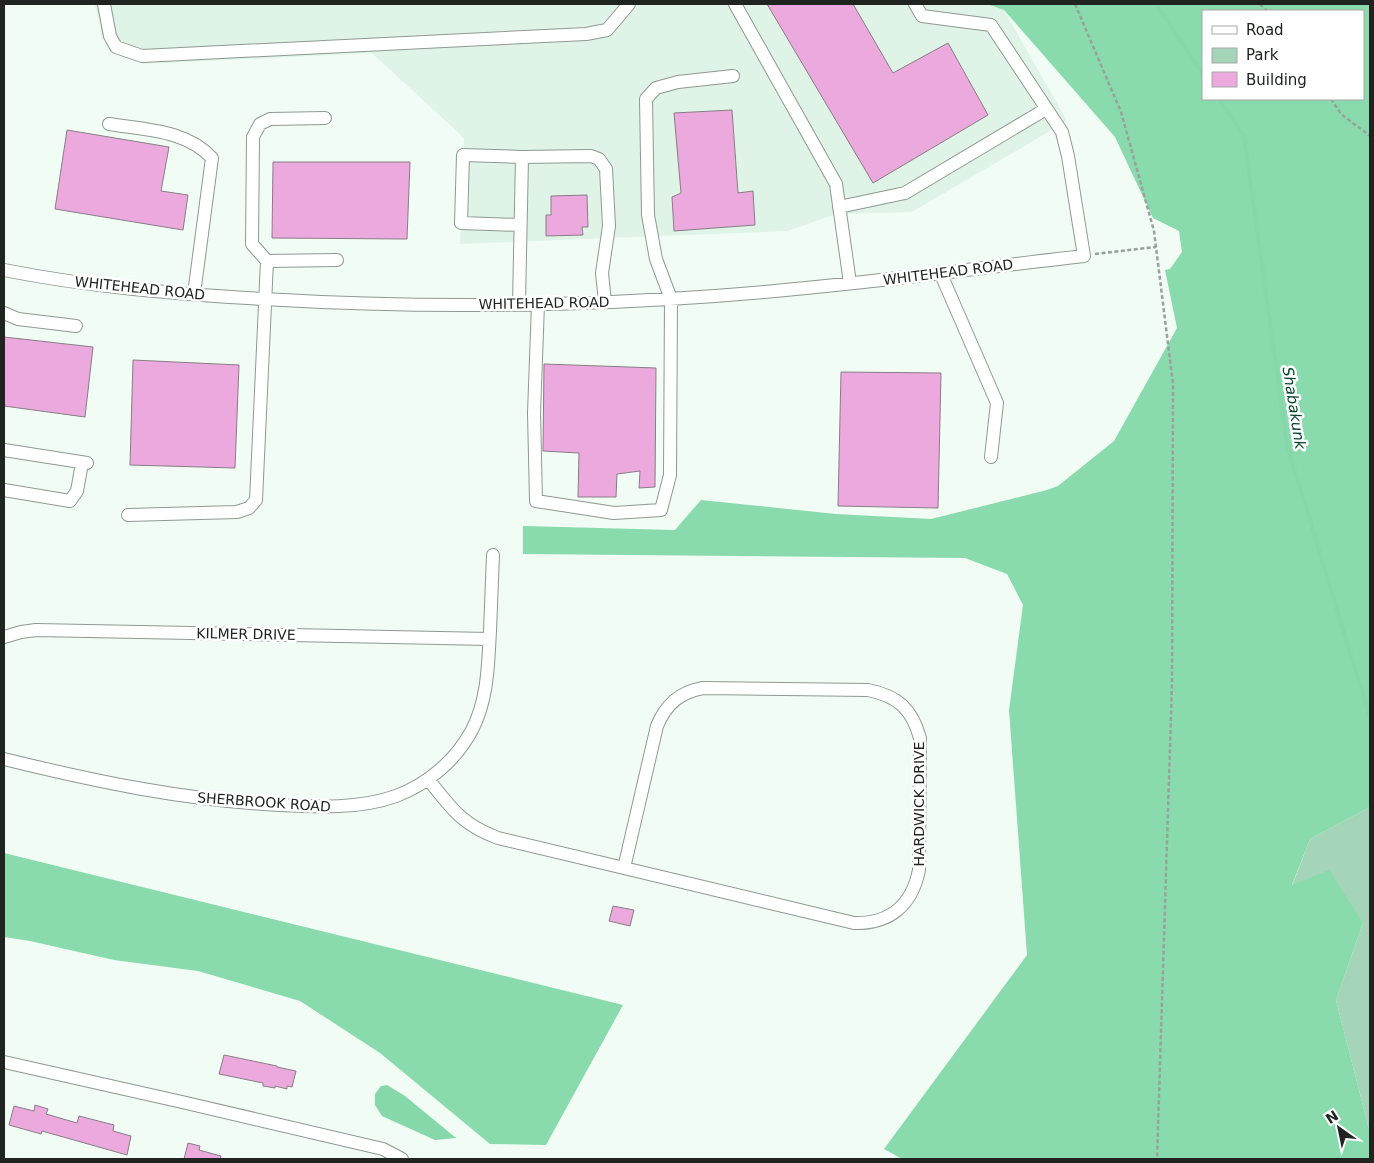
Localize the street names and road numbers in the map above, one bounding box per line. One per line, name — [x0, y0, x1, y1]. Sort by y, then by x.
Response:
street label: WHITEHEAD ROAD — [882, 256, 1014, 288]
street label: WHITEHEAD ROAD — [74, 273, 206, 303]
street label: WHITEHEAD ROAD — [478, 294, 610, 312]
street label: KILMER DRIVE — [196, 625, 296, 643]
street label: HARDWICK DRIVE — [911, 741, 927, 867]
street label: SHERBROOK ROAD — [197, 789, 331, 815]

